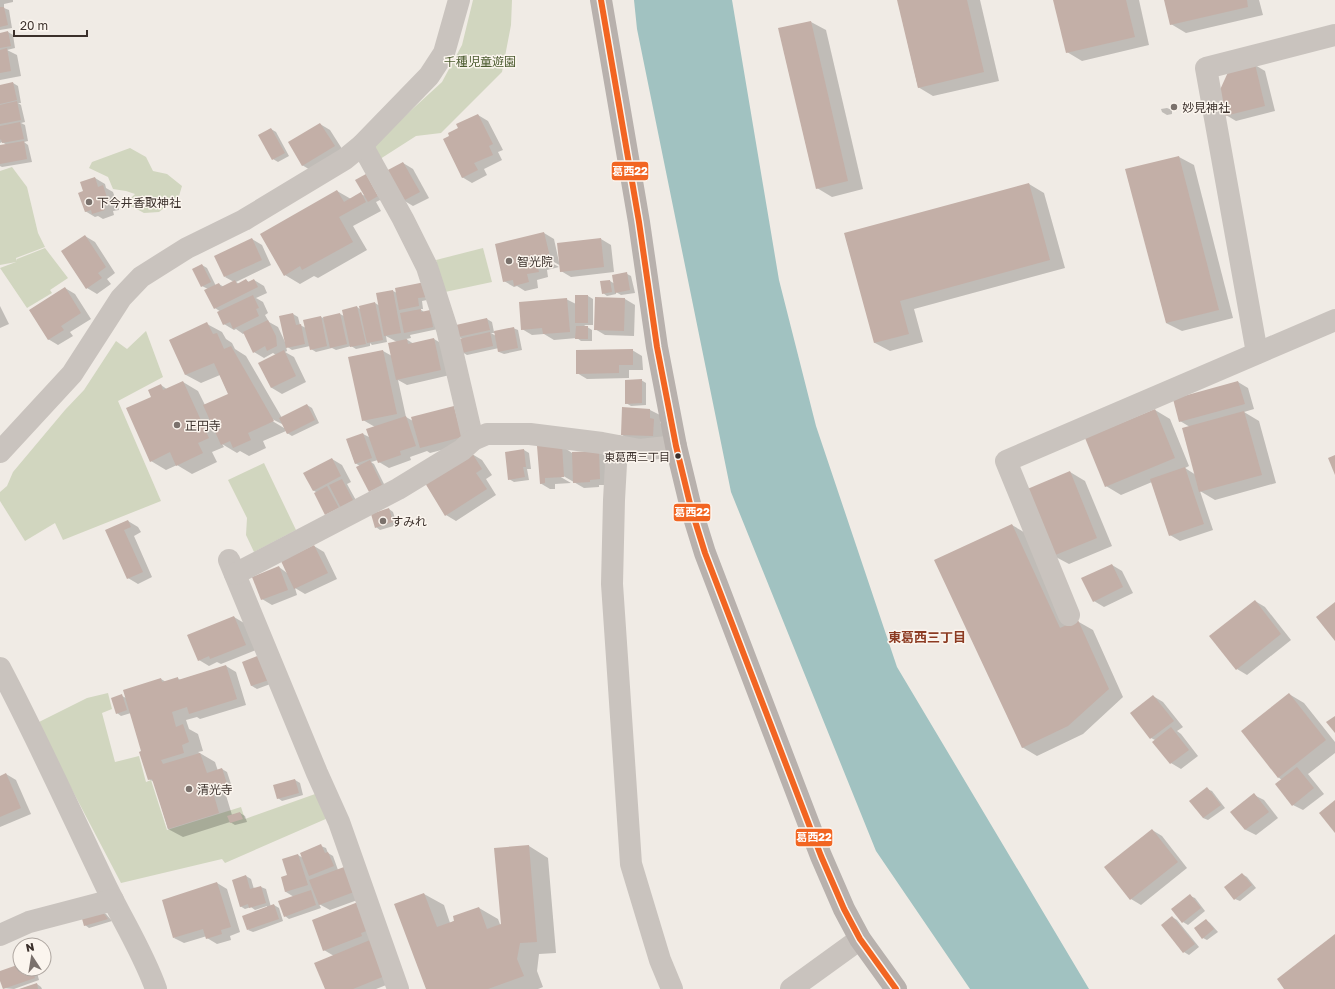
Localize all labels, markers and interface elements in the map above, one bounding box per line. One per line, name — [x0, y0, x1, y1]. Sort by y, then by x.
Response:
scale bar — [14, 12, 87, 38]
text: 20 m — [20, 18, 48, 33]
park label: 千種児童遊園 — [444, 54, 516, 69]
place label: 妙見神社 — [1182, 100, 1230, 115]
marker: 妙見神社 — [1169, 102, 1179, 112]
line badge: 葛西22 — [611, 161, 649, 181]
text: 葛西22 — [612, 164, 648, 177]
place label: 下今井香取神社 — [97, 195, 181, 210]
marker: 下今井香取神社 — [84, 197, 94, 207]
place label: 智光院 — [517, 254, 553, 269]
marker: 智光院 — [504, 256, 514, 266]
place label: 正円寺 — [185, 418, 221, 433]
marker: 正円寺 — [172, 420, 182, 430]
place label: 東葛西三丁目 — [604, 450, 670, 463]
marker: 東葛西三丁目 — [673, 451, 683, 461]
line badge: 葛西22 — [673, 503, 711, 522]
text: 葛西22 — [674, 505, 710, 518]
place label: すみれ — [391, 514, 427, 529]
marker: すみれ — [378, 516, 388, 526]
district label: 東葛西三丁目 — [888, 629, 966, 645]
place label: 清光寺 — [197, 782, 233, 797]
marker: 清光寺 — [184, 784, 194, 794]
line badge: 葛西22 — [795, 828, 833, 847]
text: 葛西22 — [796, 830, 832, 843]
north arrow — [12, 937, 52, 977]
text: N — [24, 940, 35, 954]

